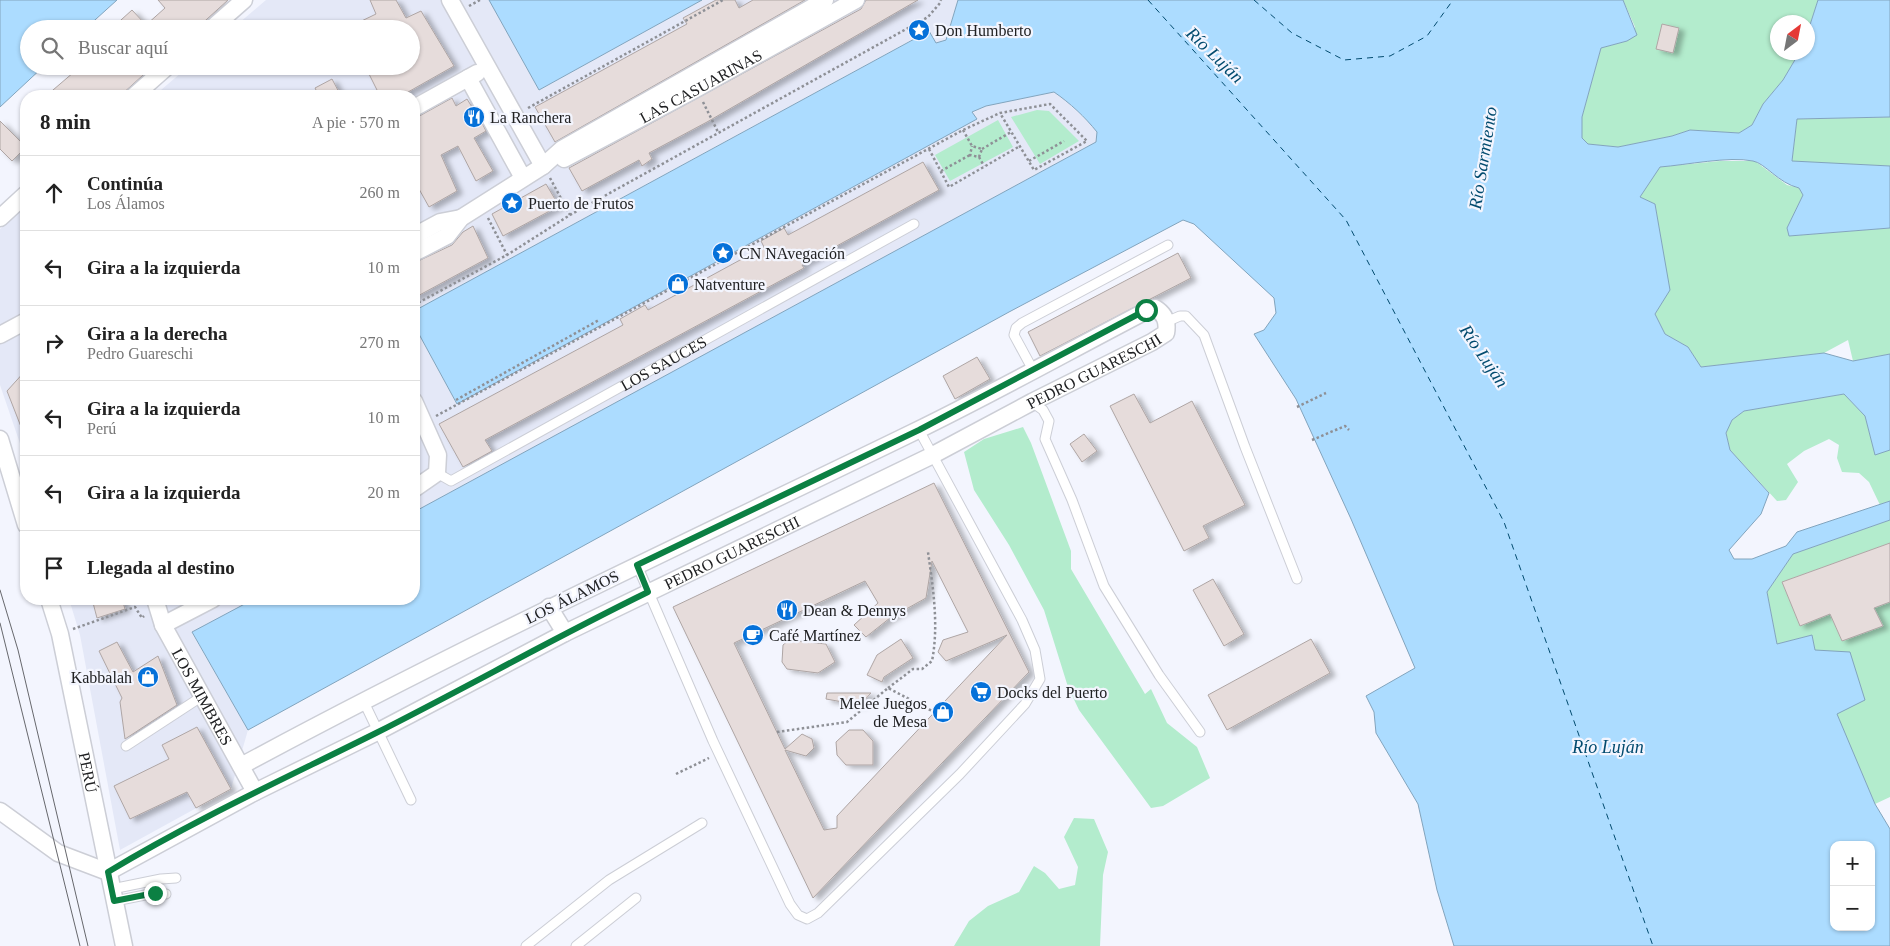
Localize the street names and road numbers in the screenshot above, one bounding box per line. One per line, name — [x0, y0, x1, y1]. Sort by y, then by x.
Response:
street label: LAS CASUARINAS — [637, 46, 765, 126]
street label: PEDRO GUARESCHI — [1024, 330, 1164, 412]
street label: LOS SAUCES — [617, 332, 709, 394]
street label: PEDRO GUARESCHI — [661, 512, 802, 592]
street label: LOS ÁLAMOS — [522, 566, 621, 627]
street label: LOS MIMBRES — [169, 645, 236, 748]
street label: PERÚ — [76, 751, 102, 795]

